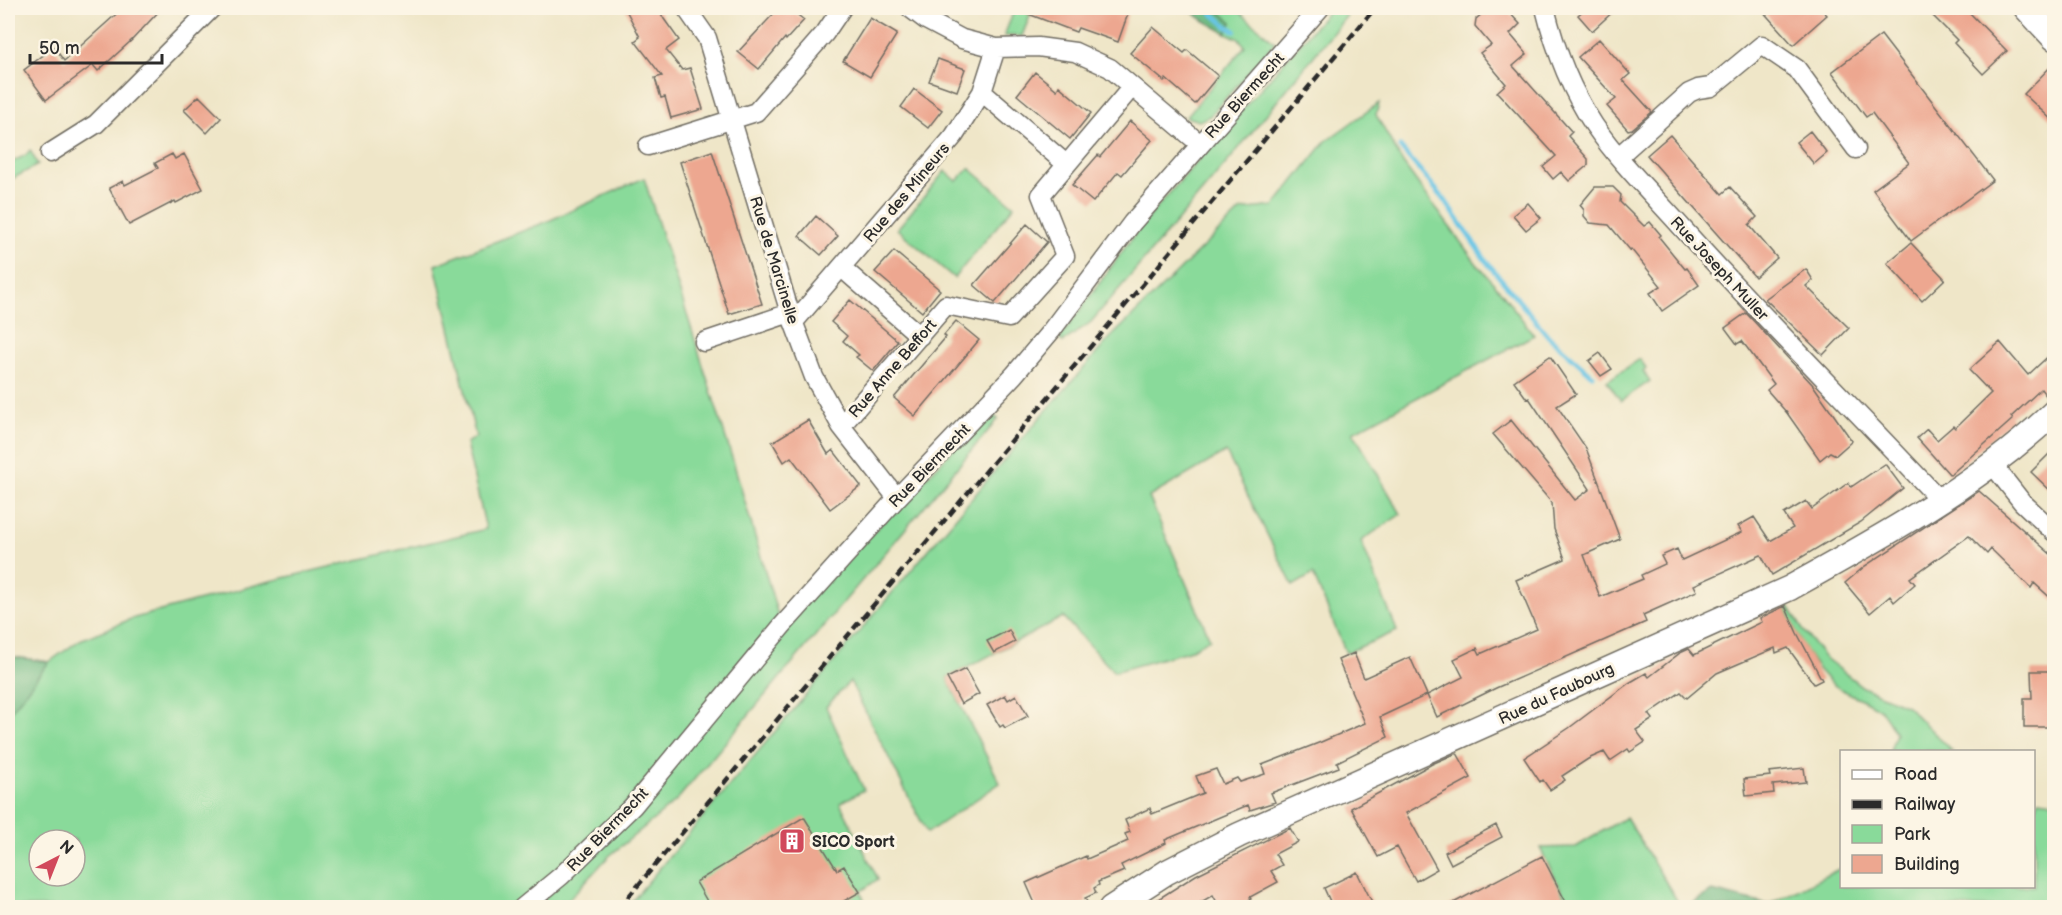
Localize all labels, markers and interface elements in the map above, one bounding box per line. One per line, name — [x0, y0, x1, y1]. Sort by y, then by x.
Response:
scale bar — [30, 27, 162, 65]
text: 50 m — [39, 38, 80, 59]
street label: Rue Biermecht — [1202, 49, 1289, 143]
street label: Rue des Mineurs — [860, 139, 954, 246]
street label: Rue de Marcinelle — [745, 194, 802, 327]
street label: Rue Joseph Muller — [1666, 213, 1772, 325]
street label: Rue Anne Beffort — [845, 316, 941, 422]
street label: Rue Biermecht — [885, 420, 975, 512]
street label: Rue du Faubourg — [1496, 659, 1617, 729]
legend — [1840, 750, 2035, 888]
text: Road — [1894, 764, 1938, 785]
street label: Rue Biermecht — [563, 784, 653, 876]
text: Railway — [1894, 794, 1956, 815]
text: Park — [1894, 824, 1930, 845]
building icon: SICO Sport — [777, 826, 807, 856]
north arrow — [27, 828, 87, 888]
place label: SICO Sport — [812, 833, 895, 852]
text: N — [55, 837, 77, 859]
text: Building — [1894, 854, 1960, 875]

